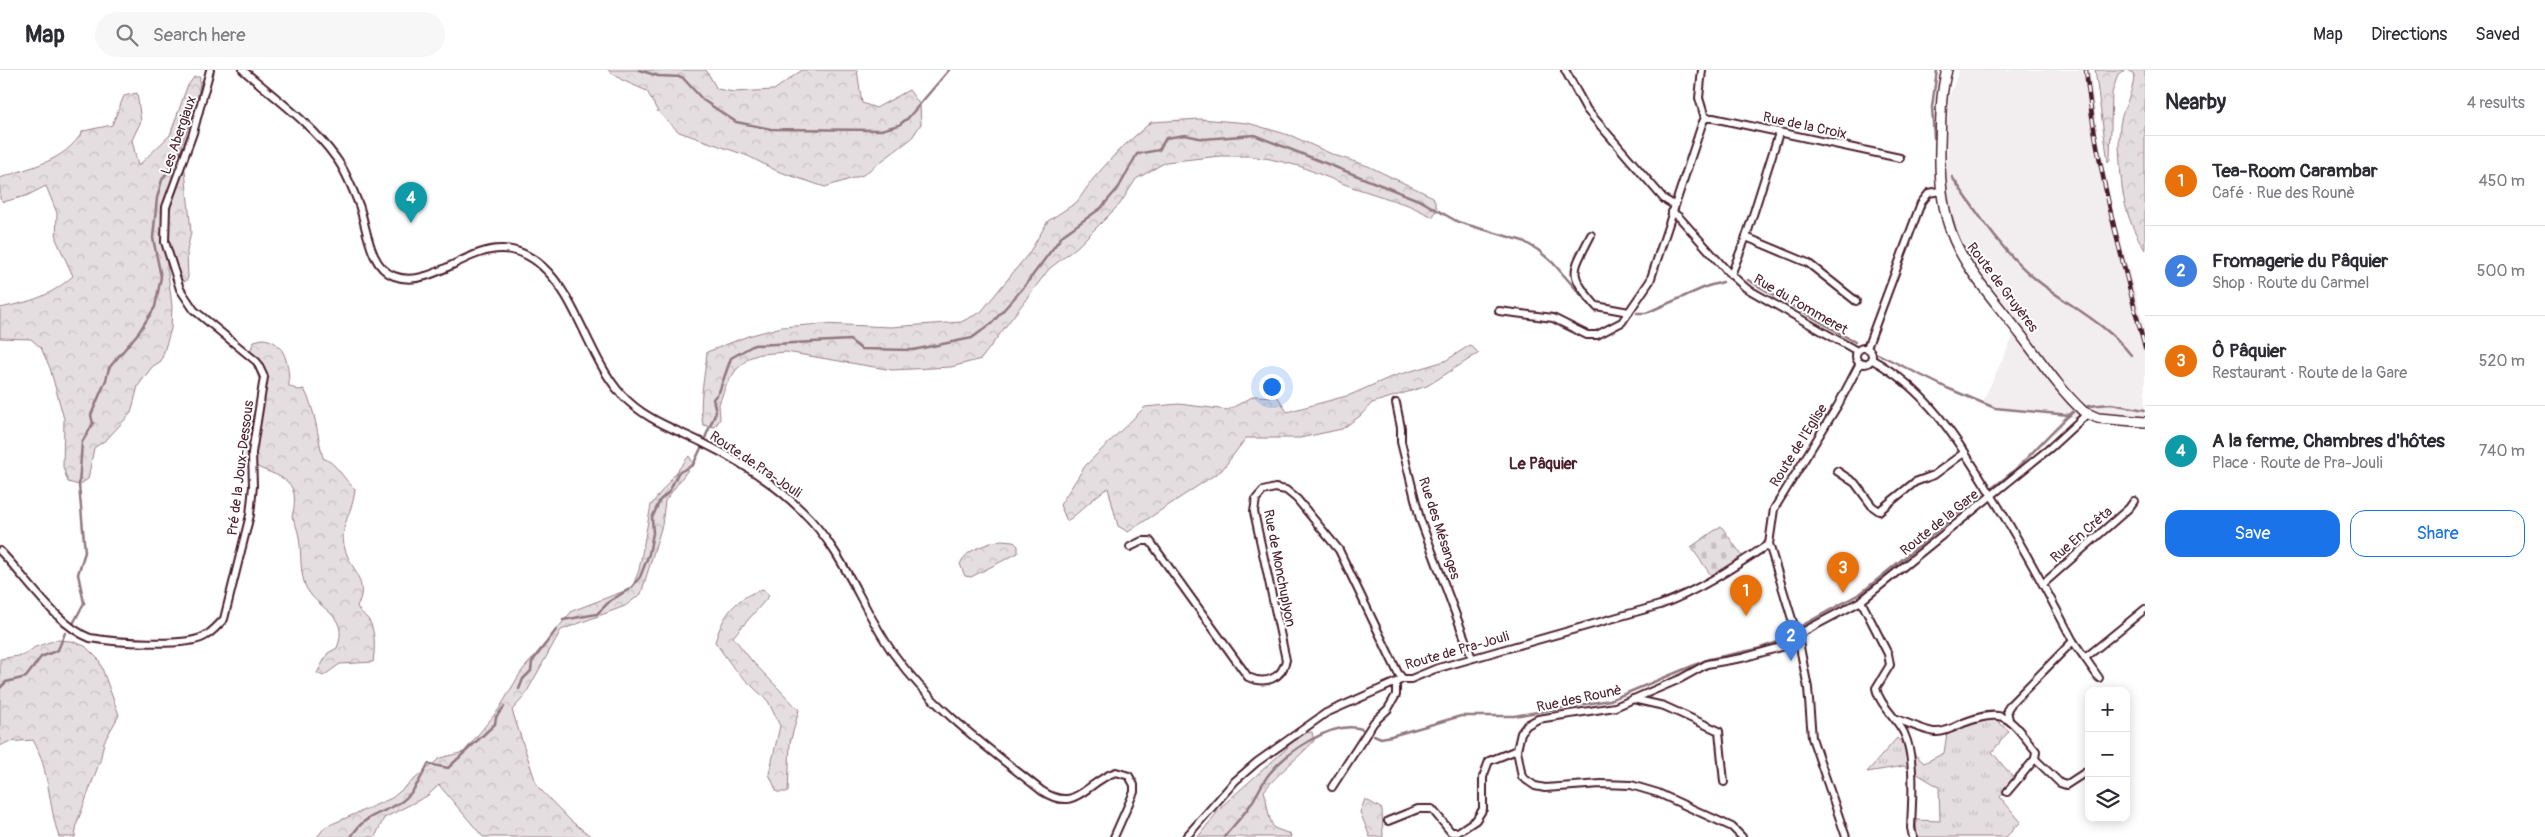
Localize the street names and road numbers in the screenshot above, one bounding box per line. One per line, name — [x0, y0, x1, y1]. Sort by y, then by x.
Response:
street label: Les Abergiaux — [157, 94, 200, 177]
street label: Rue de la Croix — [1761, 108, 1848, 143]
street label: Route de Gruyères — [1963, 239, 2042, 336]
street label: Rue du Pommeret — [1751, 271, 1851, 338]
street label: Pré de la Joux-Dessous — [224, 399, 257, 537]
street label: Route de l'Eglise — [1766, 401, 1831, 490]
street label: Route de Pra-Jouli — [707, 427, 805, 502]
street label: Rue des Mésanges — [1415, 475, 1464, 582]
street label: Route de la Gare — [1897, 486, 1982, 559]
street label: Rue En Crêta — [2047, 503, 2116, 566]
street label: Rue de Monchuplyon — [1260, 508, 1299, 628]
street label: Route de Pra-Jouli — [1403, 627, 1511, 673]
street label: Rue des Rounè — [1535, 681, 1623, 716]

